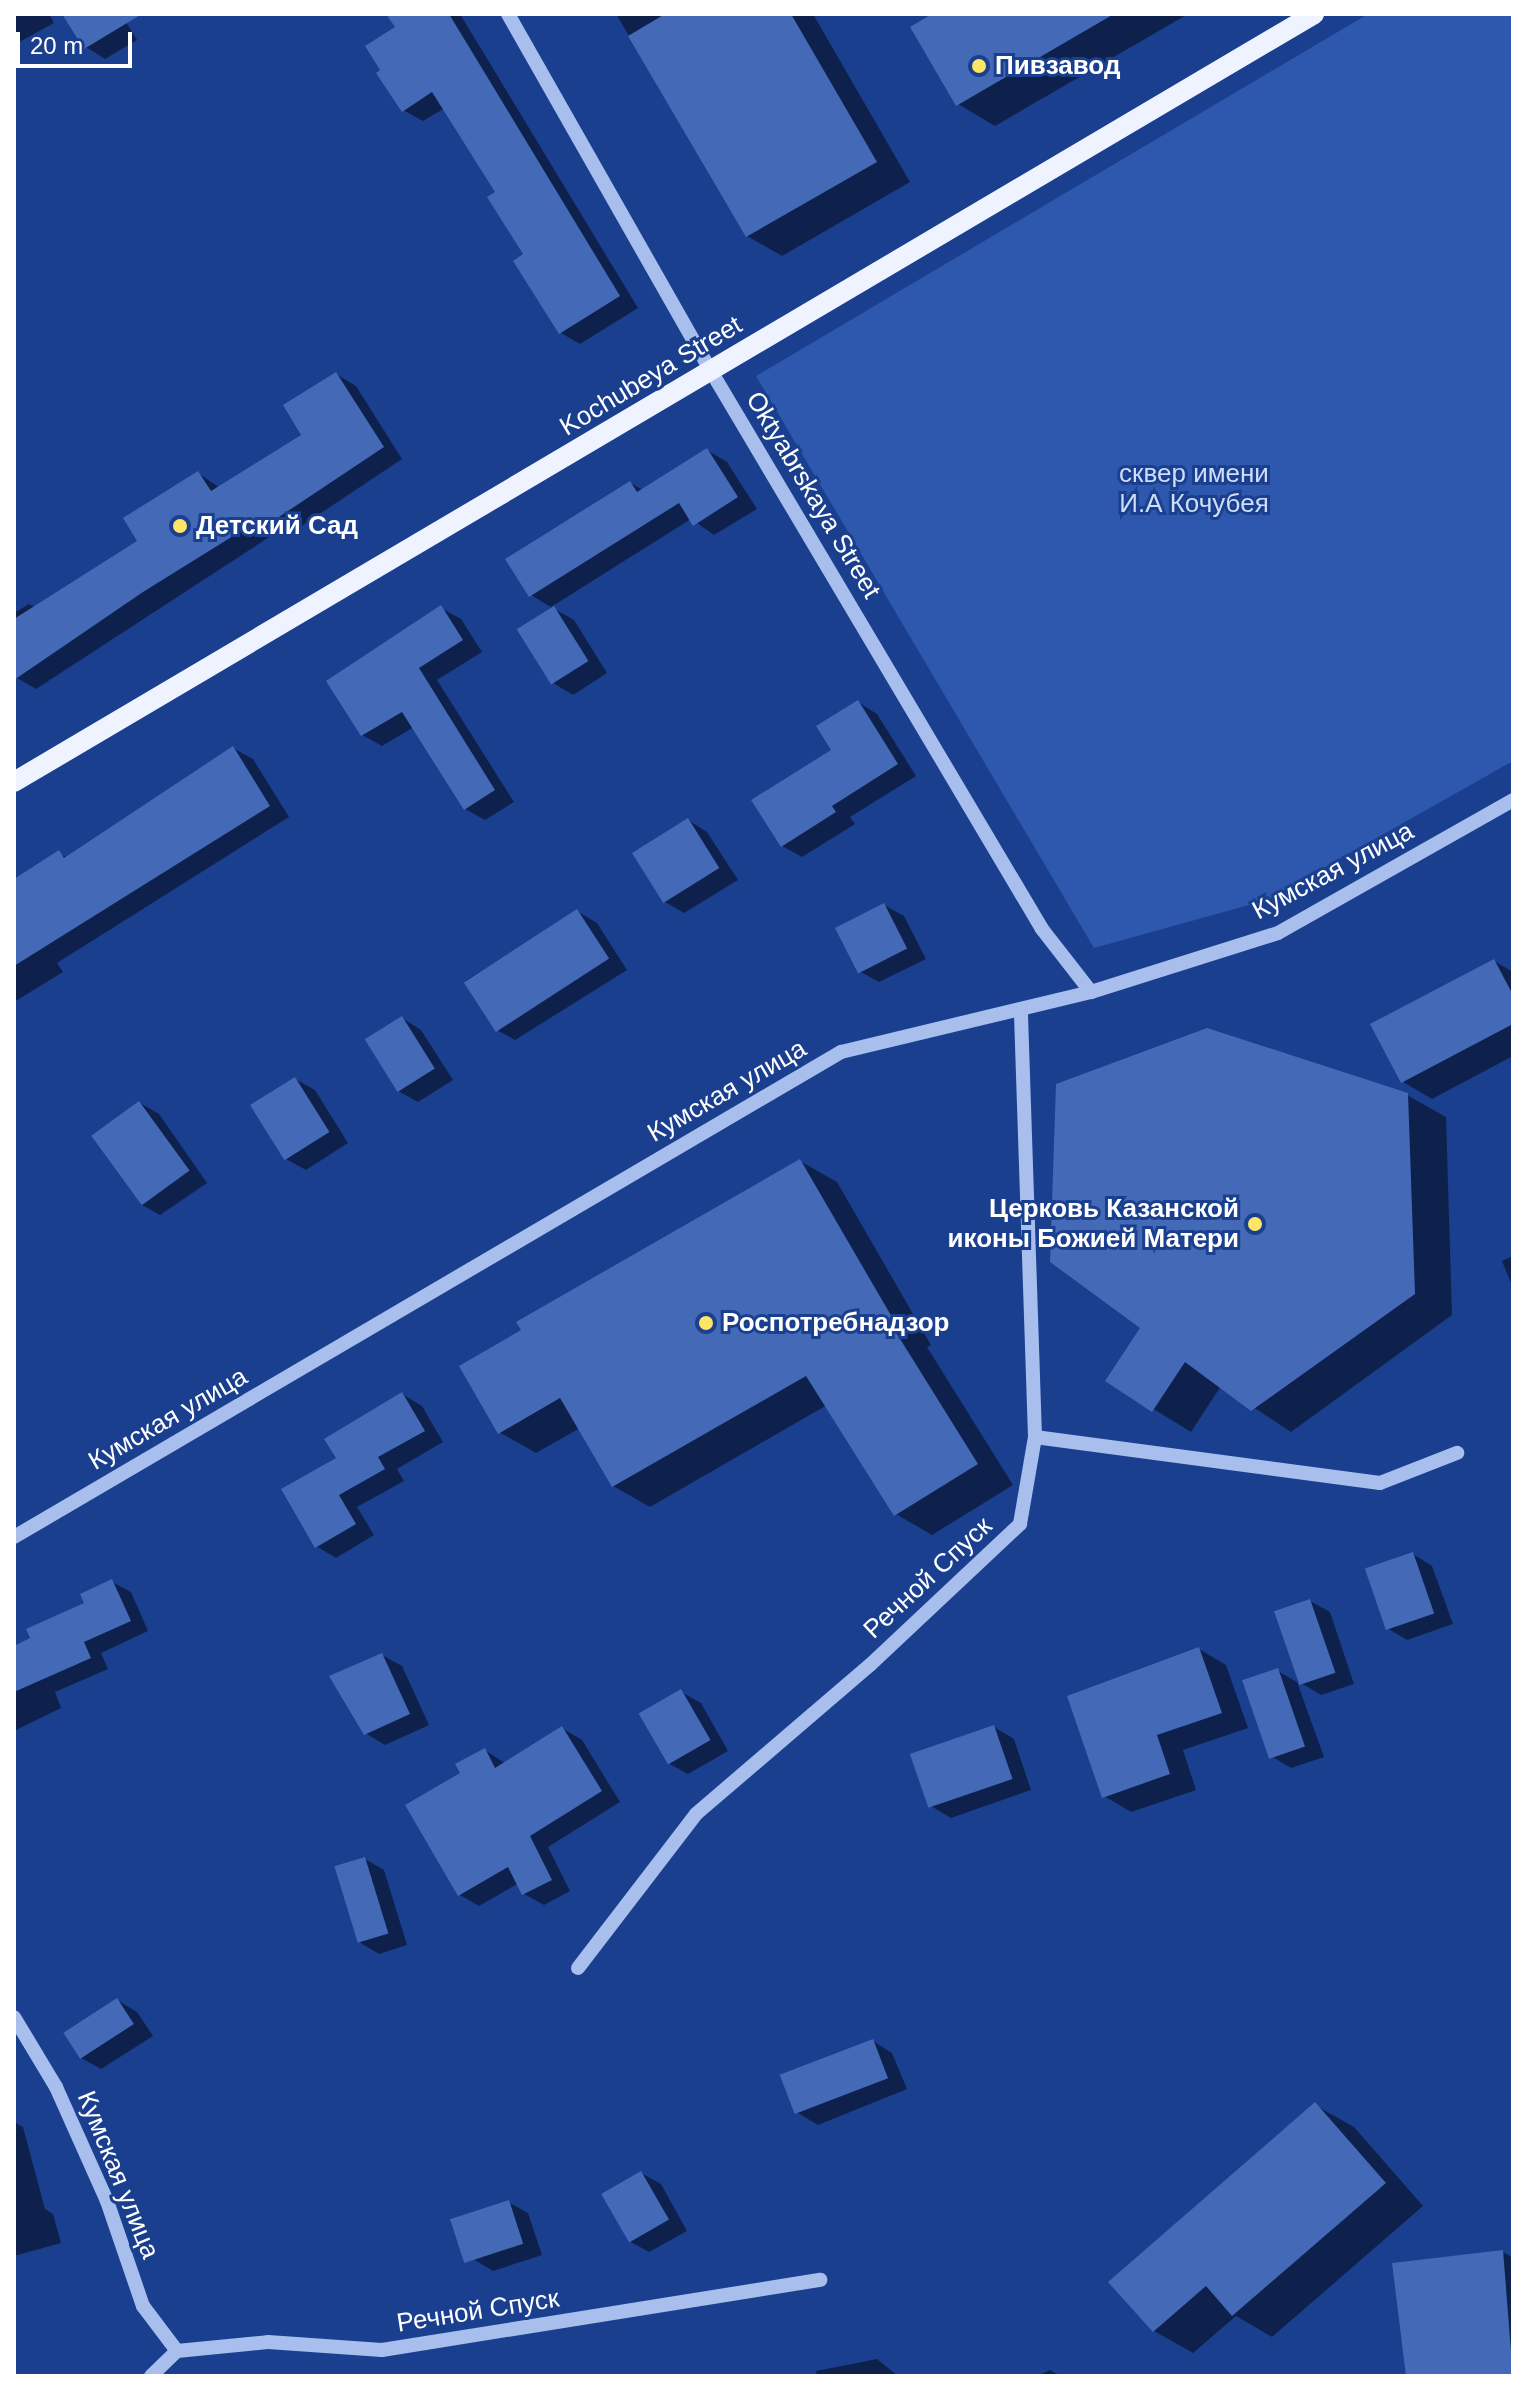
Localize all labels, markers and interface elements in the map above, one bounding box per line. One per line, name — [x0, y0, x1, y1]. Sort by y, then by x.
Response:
scale bar — [20, 16, 136, 66]
text: 20 m — [30, 32, 83, 59]
place label: Пивзавод — [995, 50, 1120, 82]
marker: Пивзавод — [970, 57, 988, 75]
street label: Kochubeya Street — [554, 309, 748, 443]
street label: Oktyabrskaya Street — [739, 386, 887, 604]
park label: сквер имени И.А Кочубея — [1119, 458, 1269, 520]
place label: Детский Сад — [196, 510, 358, 542]
marker: Детский Сад — [171, 517, 189, 535]
street label: Кумская улица — [1247, 815, 1419, 927]
street label: Кумская улица — [642, 1033, 812, 1149]
place label: Церковь Казанской иконы Божией Матери — [948, 1193, 1239, 1254]
marker: Церковь Казанской иконы Божией Матери — [1246, 1215, 1264, 1233]
place label: Роспотребнадзор — [722, 1307, 949, 1339]
marker: Роспотребнадзор — [697, 1314, 715, 1332]
street label: Кумская улица — [83, 1361, 253, 1477]
street label: Речной Спуск — [857, 1511, 999, 1645]
street label: Кумская улица — [70, 2087, 166, 2263]
street label: Речной Спуск — [395, 2283, 561, 2339]

